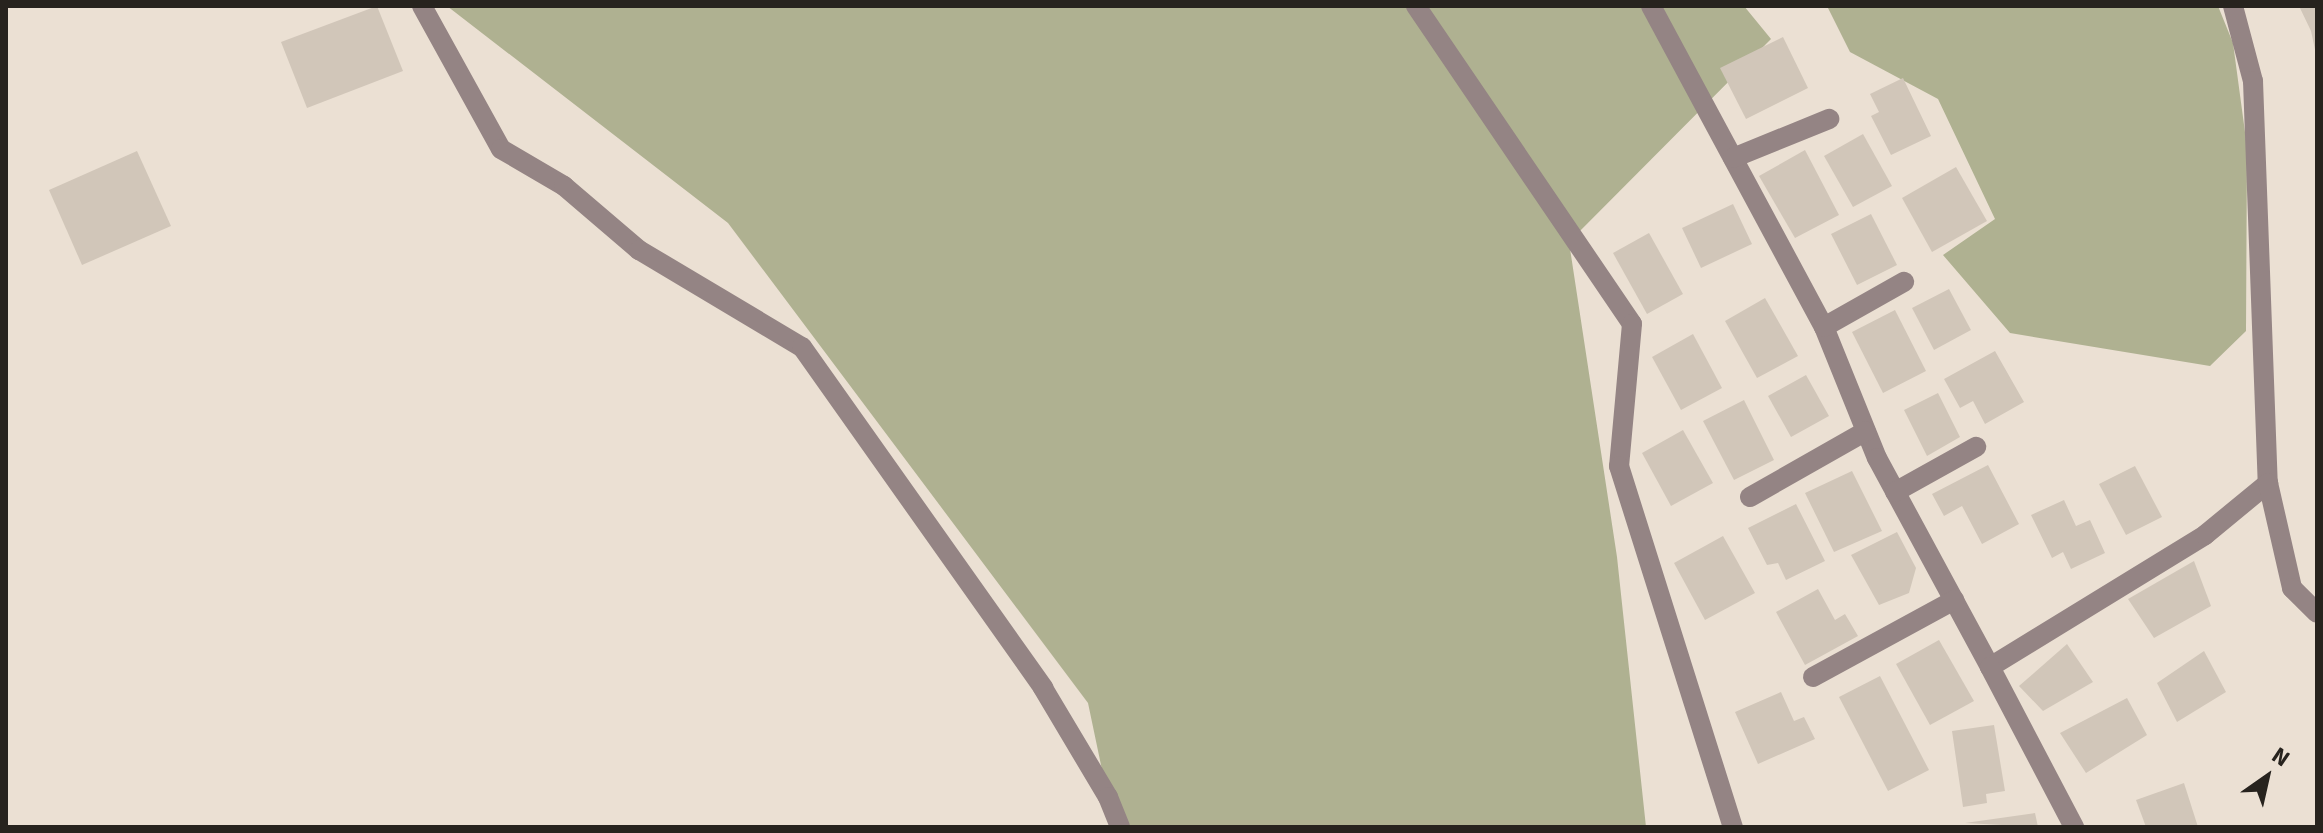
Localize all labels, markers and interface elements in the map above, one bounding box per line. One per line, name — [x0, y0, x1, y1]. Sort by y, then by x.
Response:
north arrow — [2227, 737, 2307, 817]
text: N — [2267, 741, 2295, 772]

